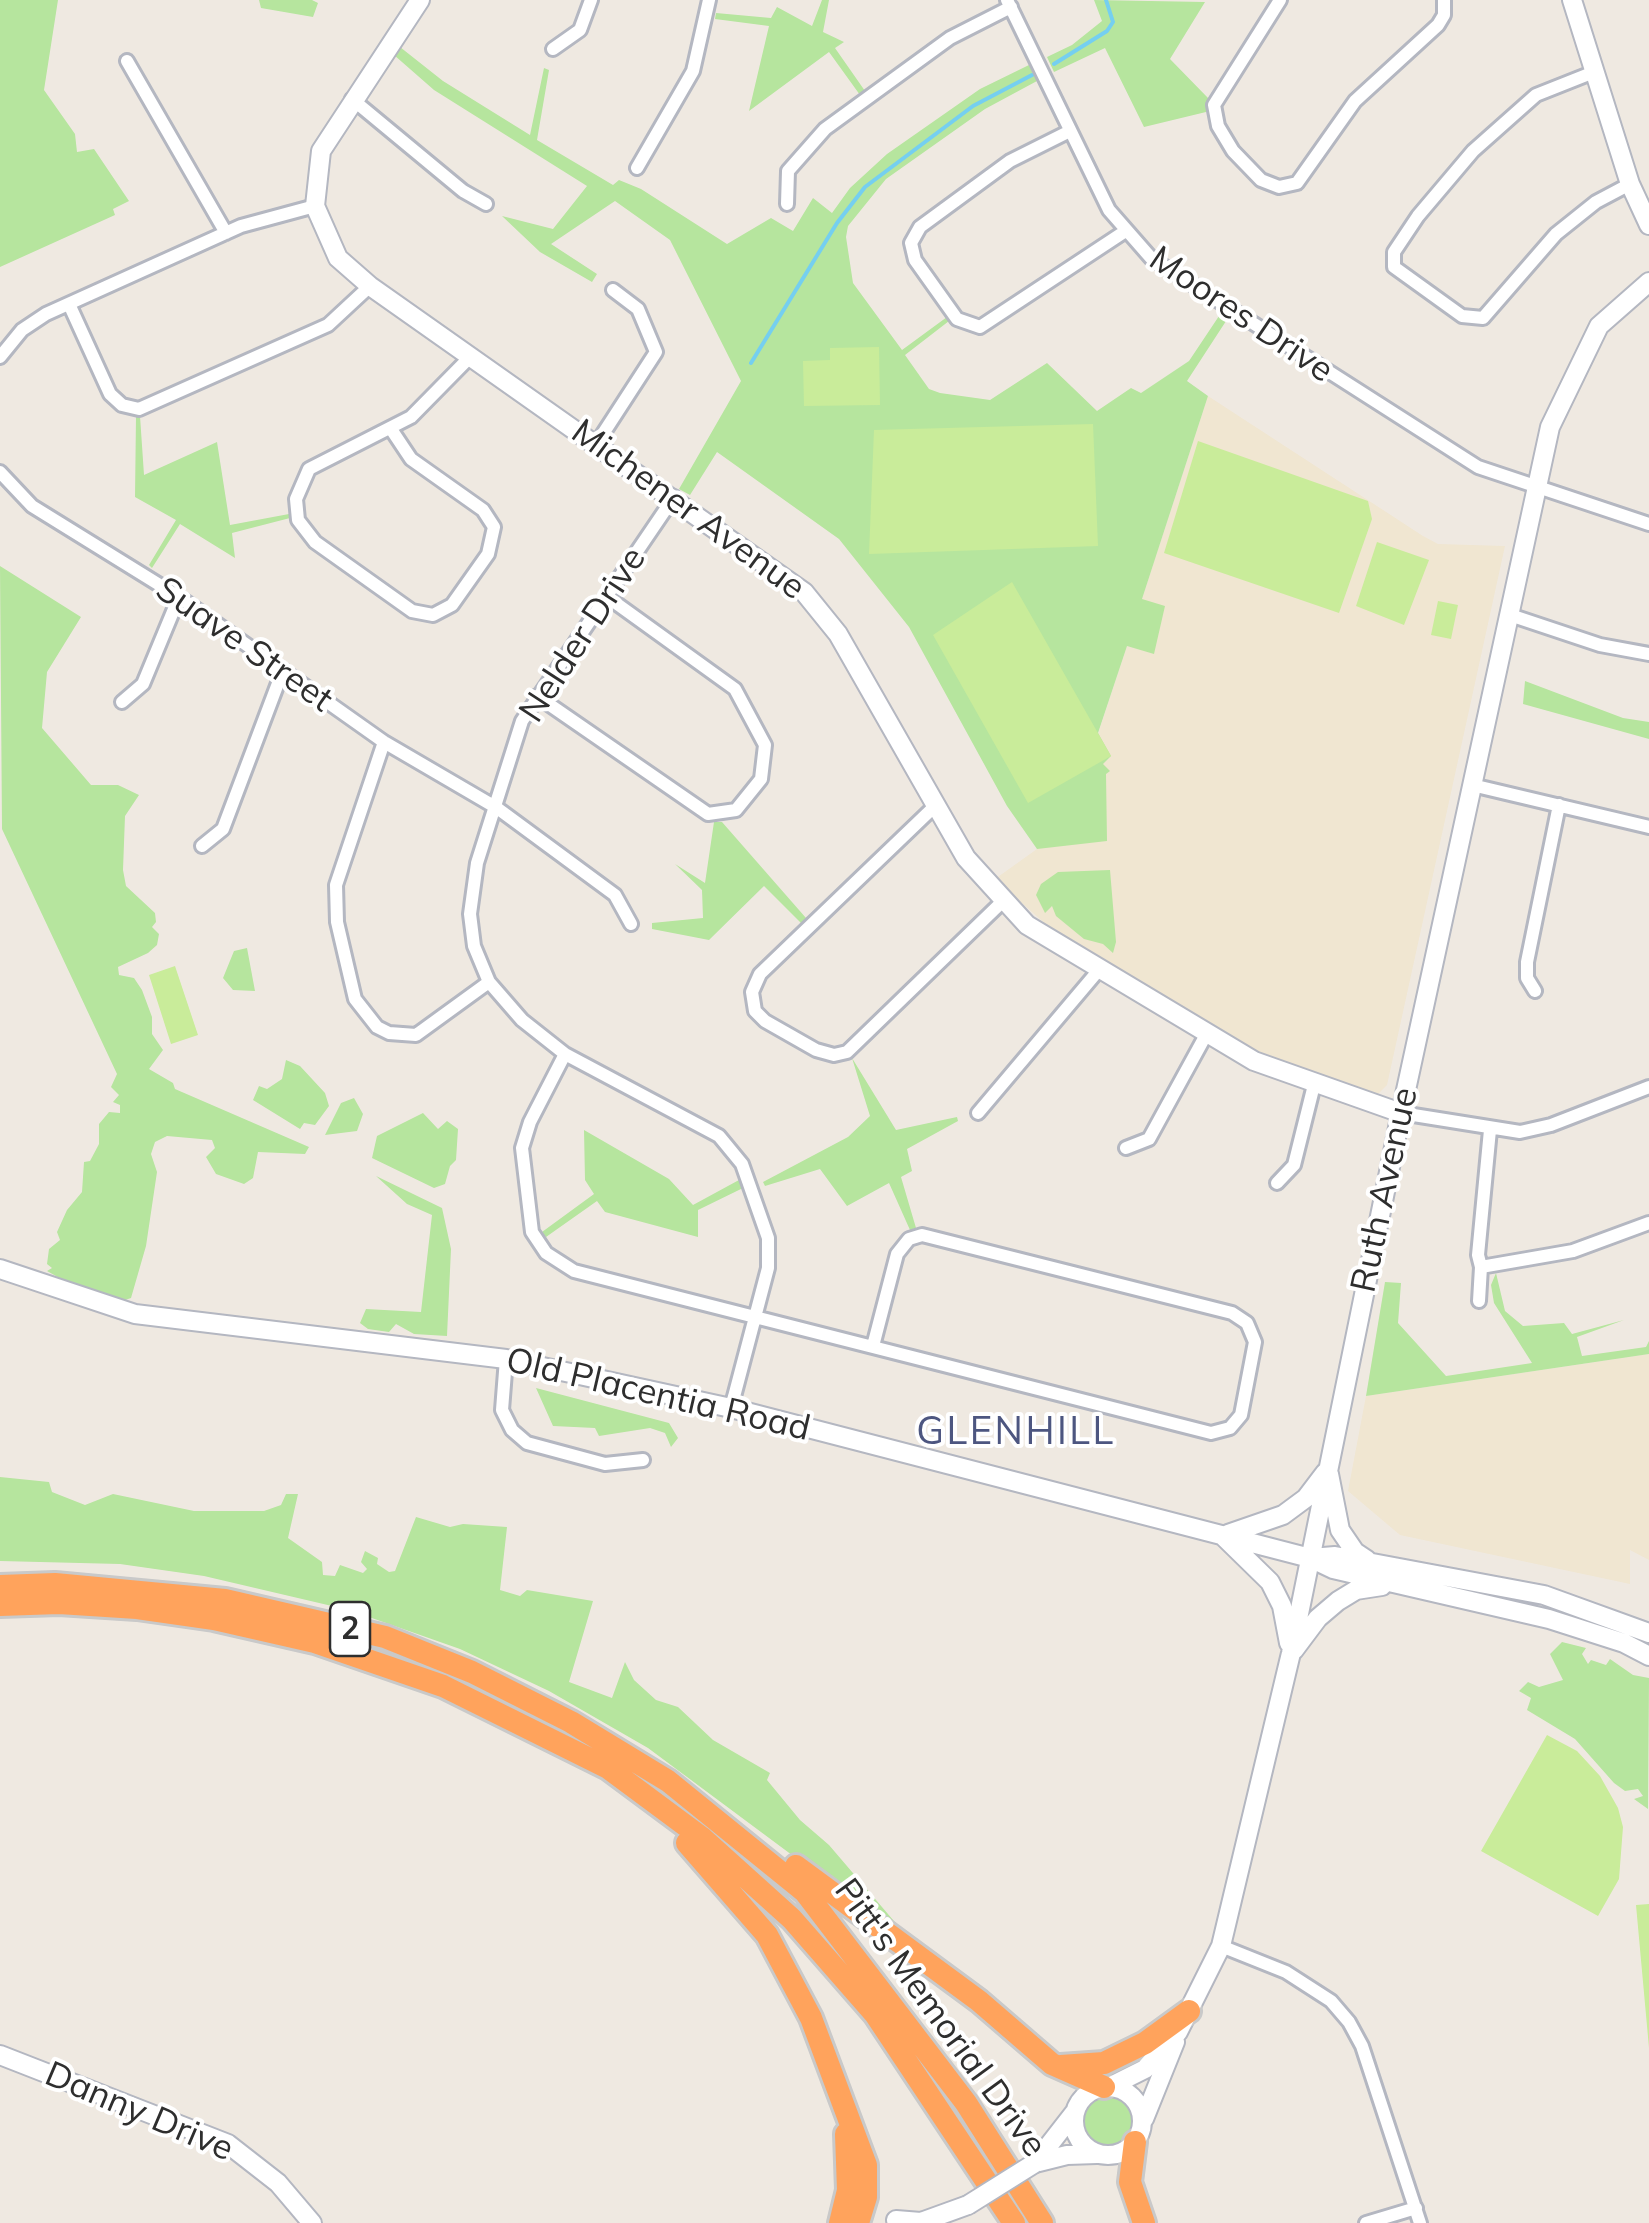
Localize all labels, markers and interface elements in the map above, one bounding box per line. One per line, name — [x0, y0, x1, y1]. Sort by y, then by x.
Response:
street label: Moores Drive — [1141, 238, 1341, 392]
street label: Michener Avenue — [563, 411, 813, 609]
street label: Nelder Drive — [511, 540, 655, 730]
street label: Suave Street — [148, 569, 340, 721]
street label: Ruth Avenue — [1343, 1084, 1427, 1296]
street label: Old Placentia Road — [502, 1340, 814, 1450]
district label: GLENHILL — [916, 1410, 1116, 1456]
road number: 2 — [330, 1602, 370, 1656]
street label: Pitt's Memorial Drive — [825, 1871, 1055, 2165]
street label: Danny Drive — [39, 2054, 239, 2170]

